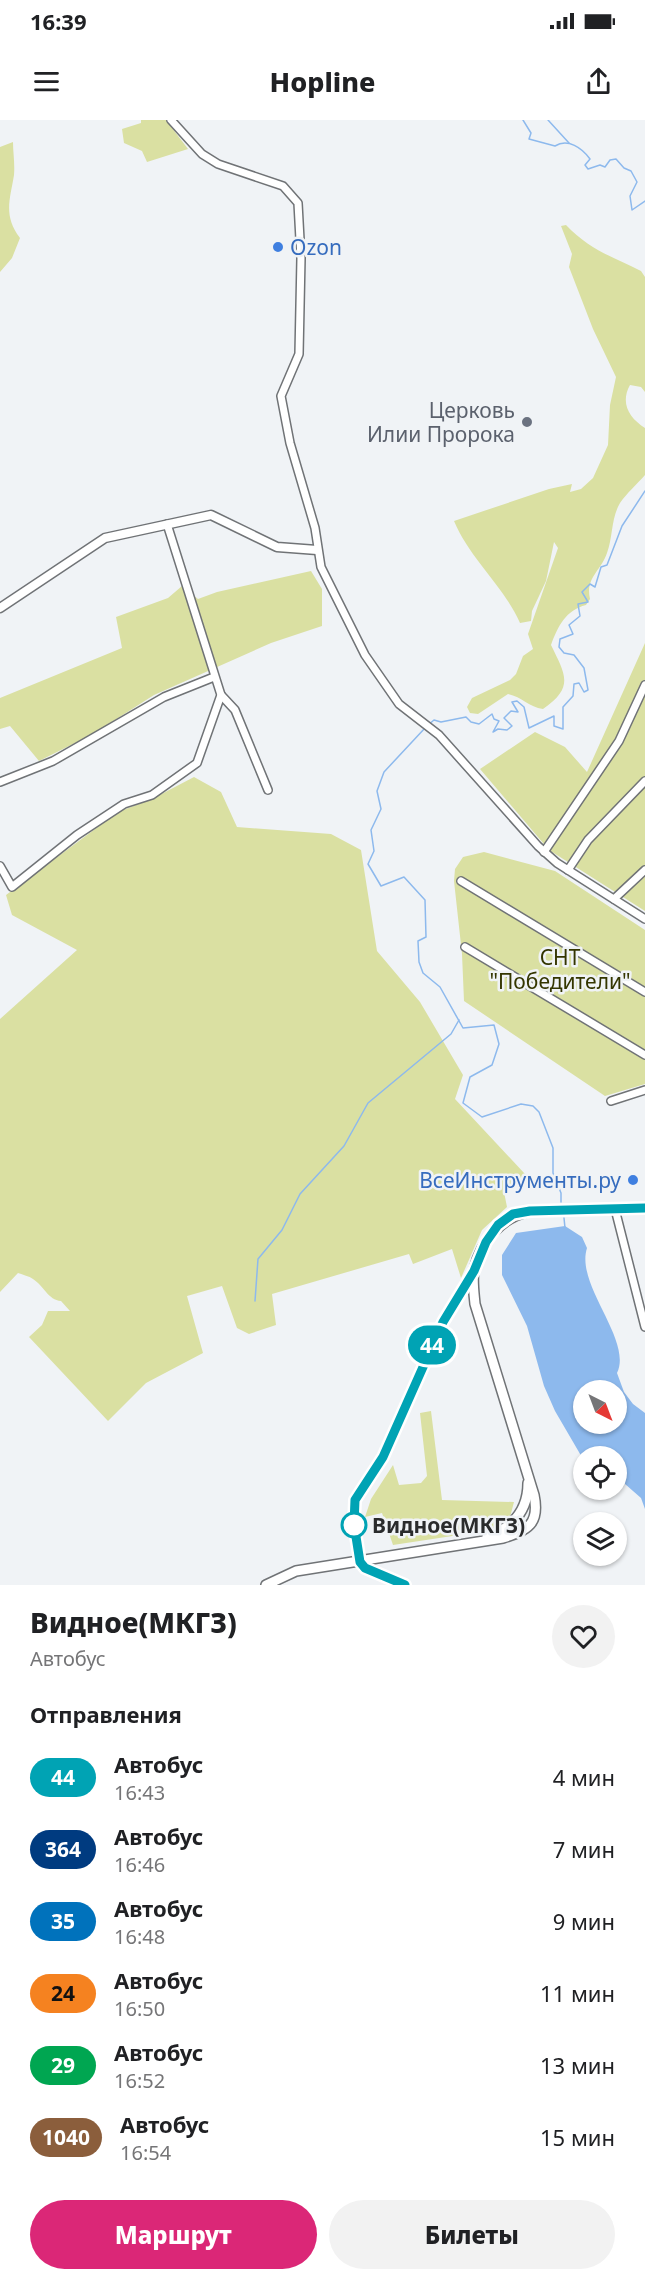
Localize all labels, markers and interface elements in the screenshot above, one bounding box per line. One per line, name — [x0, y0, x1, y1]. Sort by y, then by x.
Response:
text: 16:39 — [30, 6, 87, 36]
text: Hopline — [270, 63, 375, 100]
icon: menu — [30, 65, 63, 98]
icon: share — [582, 65, 615, 98]
place label: Ozon — [290, 233, 342, 261]
marker: Ozon — [271, 240, 285, 254]
place label: Церковь Илии Пророка — [367, 396, 515, 448]
marker: Церковь Илии Пророка — [520, 415, 534, 429]
park label: СНТ "Победители" — [489, 943, 631, 995]
place label: ВсеИнструменты.ру — [419, 1166, 621, 1194]
marker: ВсеИнструменты.ру — [626, 1173, 640, 1187]
line badge: 44 — [405, 1326, 459, 1364]
text: 44 — [420, 1331, 444, 1359]
north arrow — [573, 1380, 627, 1434]
map controls — [573, 1380, 627, 1566]
button: locate — [573, 1446, 627, 1500]
place label: Видное(МКГЗ) — [372, 1511, 525, 1539]
marker: Видное(МКГЗ) — [341, 1512, 367, 1538]
button: layers — [573, 1512, 627, 1566]
text: Видное(МКГЗ) — [30, 1603, 237, 1641]
button: heart — [552, 1605, 615, 1668]
text: Автобус — [30, 1645, 106, 1672]
text: Отправления — [30, 1699, 182, 1729]
text: Автобус — [114, 1749, 203, 1779]
text: 4 мин — [553, 1762, 615, 1792]
text: 44 — [51, 1763, 75, 1791]
text: 16:43 — [114, 1779, 165, 1806]
text: Автобус — [114, 1821, 203, 1851]
text: 7 мин — [553, 1834, 615, 1864]
text: 364 — [45, 1835, 81, 1863]
text: 16:46 — [114, 1851, 165, 1878]
text: Автобус — [114, 1893, 203, 1923]
text: 9 мин — [553, 1906, 615, 1936]
text: 35 — [51, 1907, 75, 1935]
text: 16:48 — [114, 1923, 165, 1950]
text: Автобус — [114, 1965, 203, 1995]
text: 11 мин — [540, 1978, 615, 2008]
text: 24 — [51, 1979, 75, 2007]
text: 16:50 — [114, 1995, 165, 2022]
text: Автобус — [114, 2037, 203, 2067]
text: 13 мин — [540, 2050, 615, 2080]
text: 29 — [51, 2051, 75, 2079]
text: 16:52 — [114, 2067, 165, 2094]
text: Автобус — [120, 2109, 209, 2139]
text: 15 мин — [540, 2122, 615, 2152]
text: 1040 — [42, 2123, 90, 2151]
text: 16:54 — [120, 2139, 171, 2166]
button: Маршрут — [30, 2200, 317, 2269]
button: Билеты — [329, 2200, 615, 2269]

